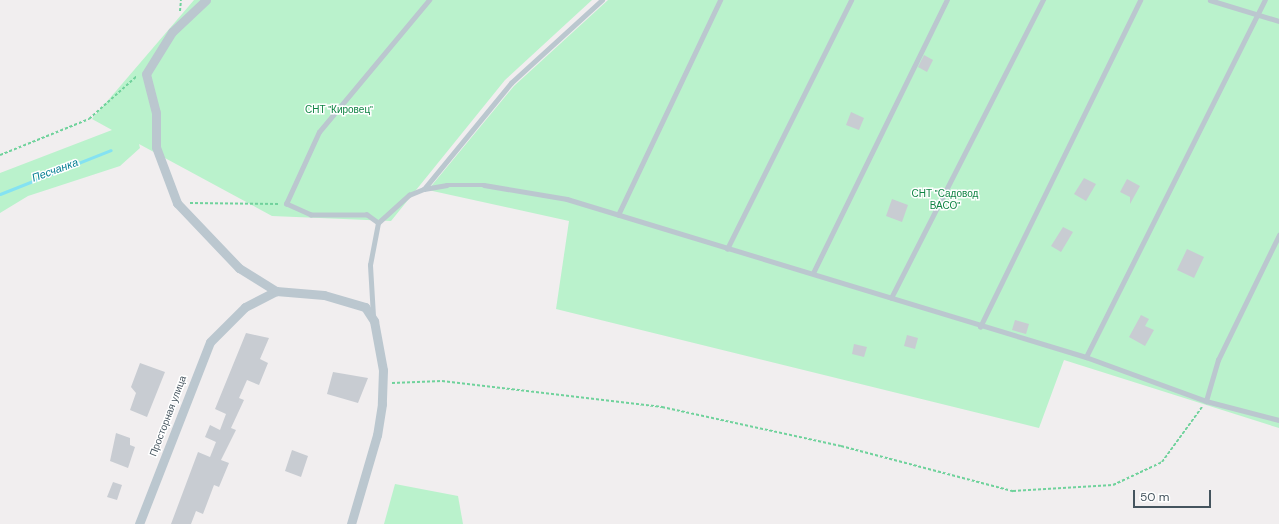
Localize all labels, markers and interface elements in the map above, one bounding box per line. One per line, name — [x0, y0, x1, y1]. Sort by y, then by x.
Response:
park label: СНТ "Кировец" — [305, 104, 373, 116]
water label: Песчанка — [30, 156, 80, 184]
park label: СНТ "Садовод ВАСО" — [912, 187, 978, 210]
street label: Просторная улица — [147, 374, 189, 458]
scale bar — [1135, 482, 1213, 508]
text: 50 m — [1140, 489, 1169, 505]

